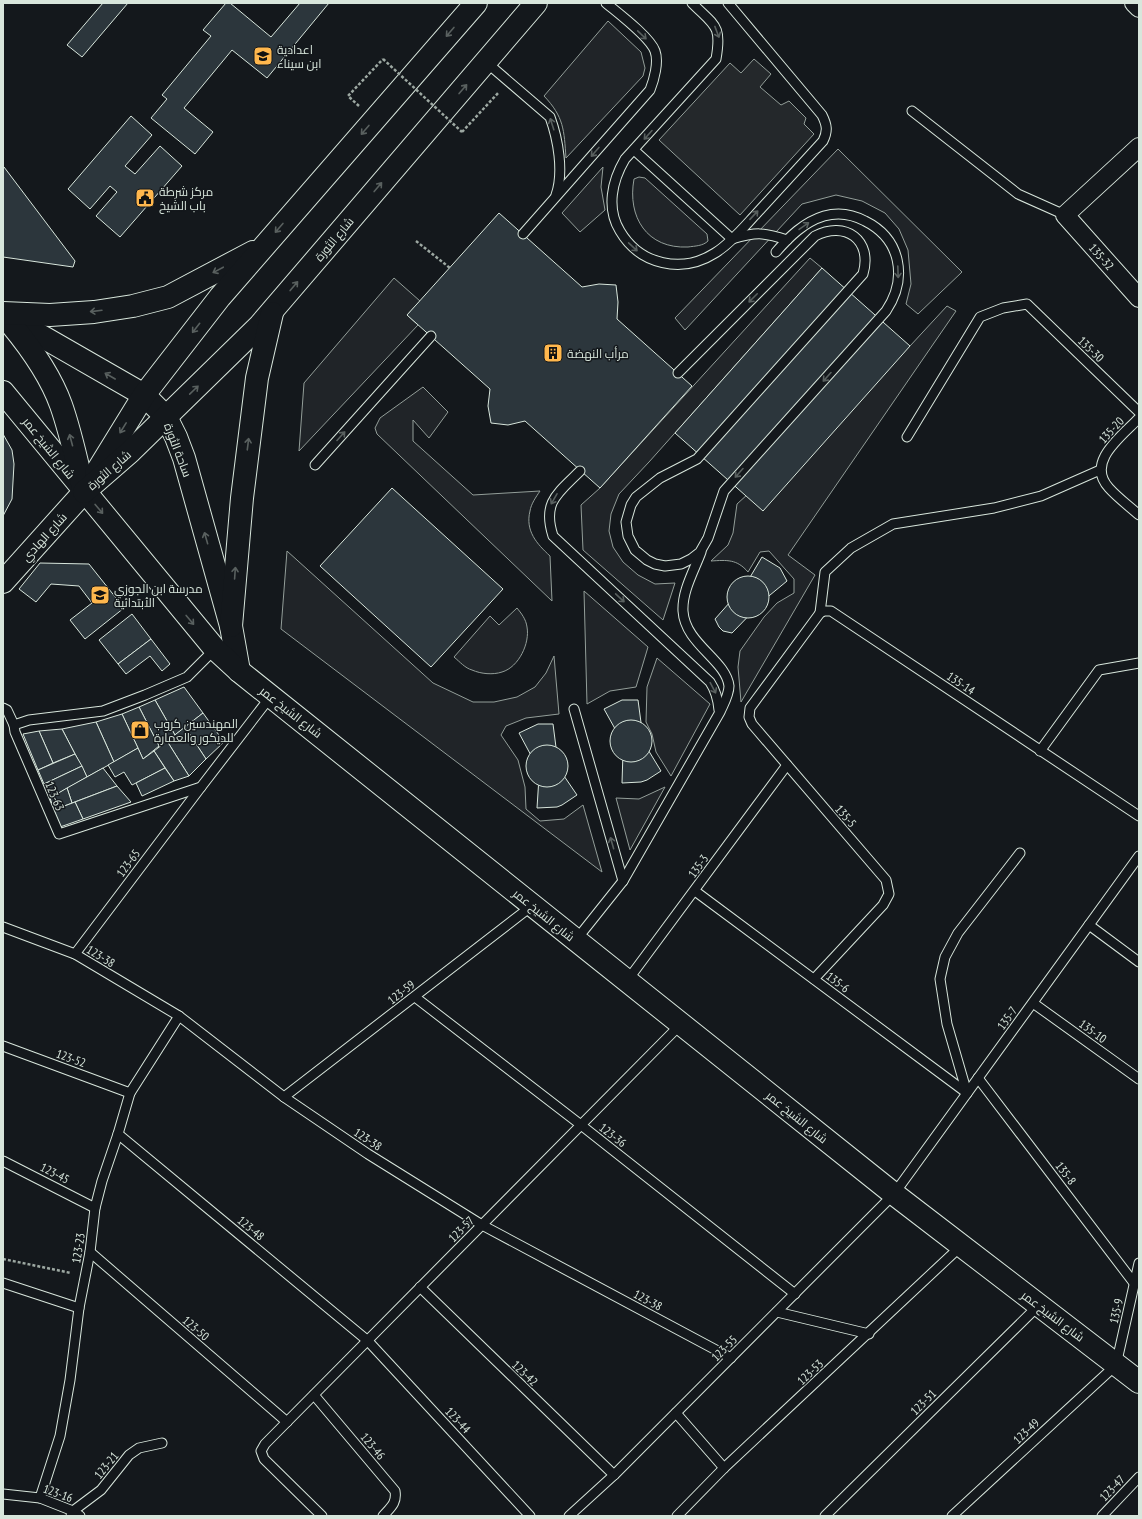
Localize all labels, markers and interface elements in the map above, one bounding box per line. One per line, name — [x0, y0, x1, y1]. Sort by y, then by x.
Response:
one-way arrow — [713, 26, 721, 38]
one-way arrow — [446, 27, 455, 38]
one-way arrow — [637, 30, 647, 39]
place label: اعدادية ابن سيناء — [277, 42, 321, 71]
school or university icon: اعدادية ابن سيناء — [252, 45, 274, 67]
one-way arrow — [458, 83, 467, 94]
one-way arrow — [548, 118, 555, 131]
one-way arrow — [360, 125, 369, 136]
one-way arrow — [643, 130, 652, 140]
one-way arrow — [591, 147, 600, 157]
one-way arrow — [373, 182, 382, 192]
place label: مركز شرطة باب الشيخ — [159, 184, 213, 214]
public building icon: مركز شرطة باب الشيخ — [134, 187, 156, 209]
one-way arrow — [750, 210, 759, 220]
street label: شارع الثورة — [311, 214, 358, 265]
one-way arrow — [799, 222, 810, 230]
one-way arrow — [275, 223, 284, 234]
street label: 135-32 — [1086, 240, 1118, 273]
one-way arrow — [628, 242, 638, 252]
one-way arrow — [895, 265, 902, 278]
one-way arrow — [212, 267, 224, 275]
one-way arrow — [289, 281, 298, 292]
one-way arrow — [748, 293, 758, 303]
one-way arrow — [90, 307, 103, 315]
one-way arrow — [192, 323, 200, 334]
street label: 135-30 — [1075, 333, 1107, 365]
building icon: مرأب النهضة — [542, 342, 564, 364]
place label: مرأب النهضة — [567, 346, 629, 361]
one-way arrow — [105, 371, 117, 379]
one-way arrow — [822, 371, 831, 382]
one-way arrow — [189, 385, 199, 395]
street label: شارع الشيخ عمر — [18, 413, 78, 483]
street label: 135-20 — [1095, 414, 1127, 446]
street label: ساحة الثورة — [161, 421, 195, 479]
one-way arrow — [119, 422, 127, 434]
one-way arrow — [336, 431, 345, 442]
one-way arrow — [67, 434, 74, 447]
one-way arrow — [245, 438, 252, 451]
street label: شارع الثورة — [84, 447, 135, 494]
one-way arrow — [735, 468, 744, 478]
one-way arrow — [550, 493, 558, 505]
one-way arrow — [94, 503, 103, 514]
street label: شارع الهادي — [18, 510, 72, 566]
one-way arrow — [202, 532, 209, 545]
one-way arrow — [231, 567, 238, 580]
place label: مدرسة ابن الجوزي الأبتدائية — [114, 581, 203, 610]
school or university icon: مدرسة ابن الجوزي الأبتدائية — [89, 584, 111, 606]
one-way arrow — [614, 593, 624, 602]
one-way arrow — [186, 614, 195, 625]
street label: 135-14 — [944, 668, 978, 698]
street label: شارع الشيخ عمر — [255, 682, 325, 742]
one-way arrow — [710, 682, 717, 694]
place label: المهندسين كروب للديكور والعمارة — [154, 716, 238, 745]
shop icon: المهندسين كروب للديكور والعمارة — [129, 719, 151, 741]
street label: 123-63 — [42, 779, 68, 813]
street label: 135-5 — [832, 802, 860, 830]
one-way arrow — [608, 837, 615, 850]
street label: 123-65 — [113, 846, 143, 880]
street label: 135-3 — [685, 851, 711, 881]
street label: شارع الشيخ عمر — [509, 885, 578, 945]
street label: 123-38 — [84, 942, 118, 970]
street label: 135-6 — [823, 968, 853, 996]
street label: 123-59 — [384, 977, 418, 1007]
street label: 135-7 — [994, 1003, 1020, 1033]
street label: 135-10 — [1076, 1016, 1110, 1046]
street label: 123-52 — [54, 1046, 88, 1070]
street label: شارع الشيخ عمر — [762, 1087, 831, 1147]
street label: 123-36 — [596, 1120, 630, 1150]
street label: 123-38 — [351, 1124, 385, 1154]
street label: 135-8 — [1052, 1158, 1080, 1188]
street label: 123-45 — [38, 1159, 72, 1187]
street label: 123-48 — [234, 1212, 268, 1244]
street label: 123-57 — [445, 1213, 477, 1245]
street label: 123-23 — [68, 1232, 88, 1264]
street label: 123-38 — [631, 1286, 665, 1314]
street label: شارع الشيخ عمر — [1017, 1287, 1088, 1345]
street label: 135-9 — [1106, 1297, 1126, 1325]
street label: 123-50 — [180, 1312, 212, 1344]
street label: 123-55 — [708, 1332, 740, 1364]
street label: 123-53 — [794, 1356, 826, 1388]
street label: 123-42 — [509, 1357, 541, 1389]
street label: 123-51 — [907, 1386, 939, 1418]
street label: 123-44 — [442, 1404, 474, 1437]
street label: 123-49 — [1010, 1415, 1042, 1447]
street label: 123-46 — [357, 1429, 389, 1463]
street label: 123-21 — [91, 1448, 121, 1482]
street label: 123-47 — [1096, 1472, 1128, 1504]
street label: 123-16 — [41, 1481, 75, 1505]

